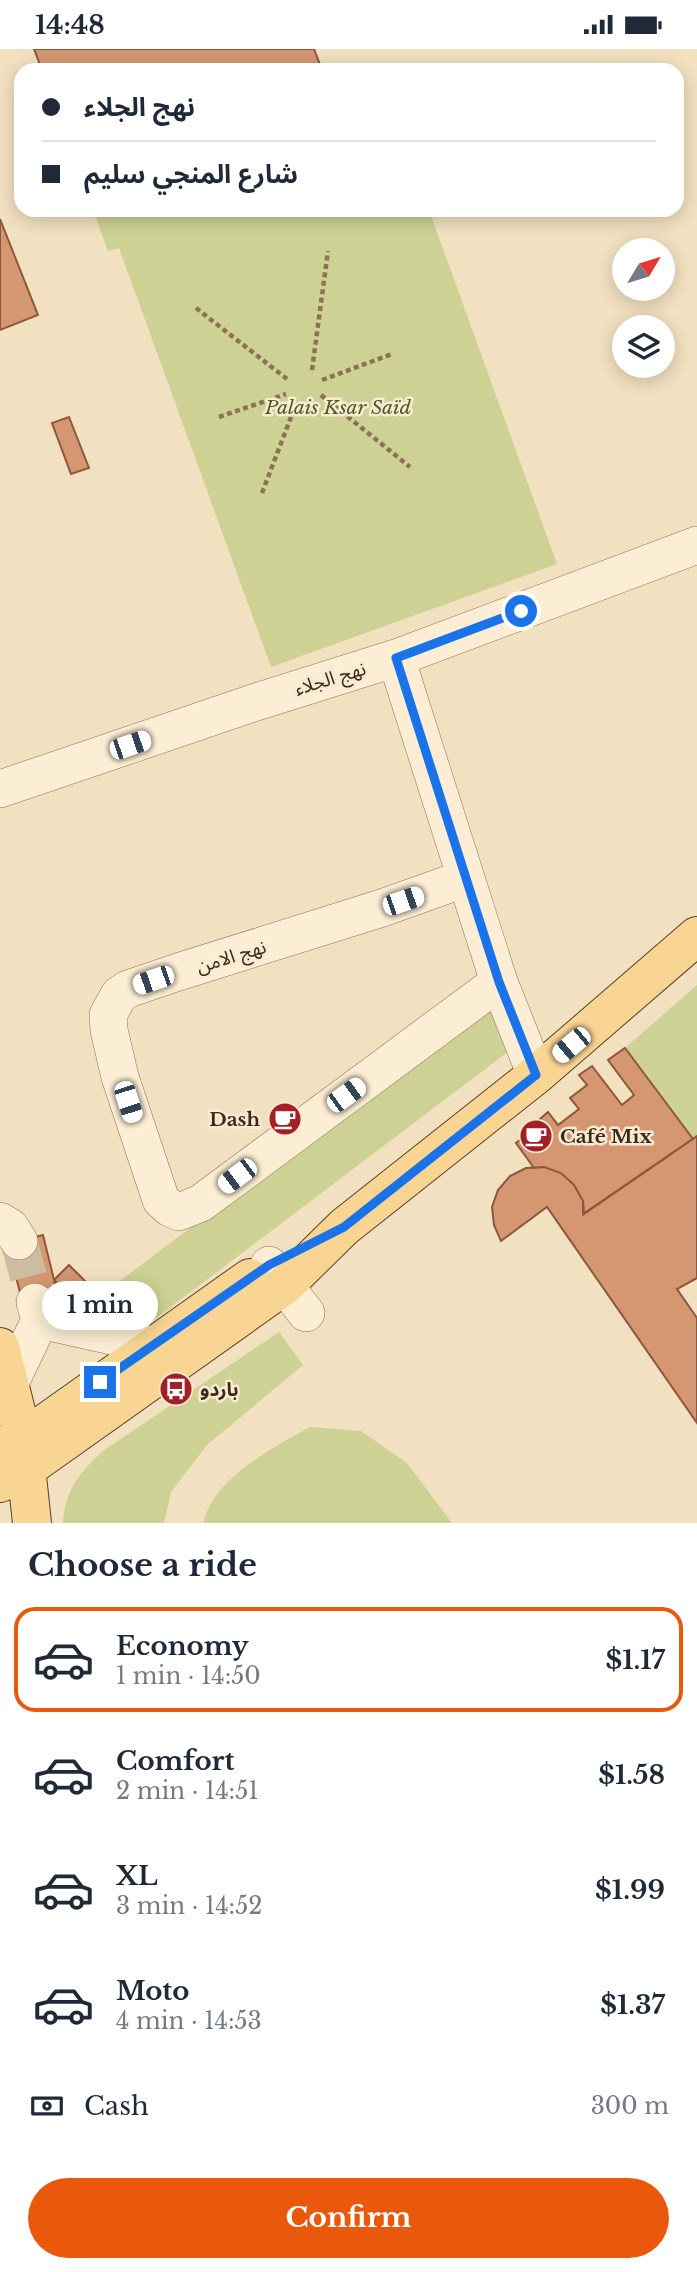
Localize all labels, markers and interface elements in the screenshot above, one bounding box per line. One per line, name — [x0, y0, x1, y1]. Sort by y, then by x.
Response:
text: 14:48 — [35, 9, 105, 41]
text: نهج الجلاء — [84, 91, 195, 123]
text: شارع المنجي سليم — [84, 158, 298, 190]
north arrow — [612, 238, 676, 301]
map controls — [612, 238, 675, 378]
button: layers — [612, 315, 675, 378]
park label: Palais Ksar Saïd — [264, 396, 412, 419]
route start — [505, 595, 537, 627]
street label: نهج الجلاء — [292, 657, 369, 703]
car — [107, 728, 154, 762]
car — [380, 884, 427, 918]
street label: نهج الامن — [193, 935, 270, 981]
car — [130, 963, 177, 997]
car — [549, 1023, 594, 1067]
car — [323, 1074, 370, 1116]
car — [112, 1079, 145, 1125]
cafe icon: Dash — [266, 1100, 304, 1138]
place label: Dash — [209, 1108, 260, 1131]
cafe icon: Café Mix — [517, 1117, 555, 1155]
place label: Café Mix — [560, 1125, 652, 1148]
car — [214, 1155, 261, 1197]
callout: 1 min — [42, 1281, 158, 1329]
text: 1 min — [67, 1291, 133, 1319]
route end — [84, 1366, 116, 1398]
bus stop icon: باردو — [157, 1370, 195, 1408]
place label: باردو — [200, 1378, 239, 1401]
text: Choose a ride — [28, 1545, 257, 1585]
icon: car — [32, 1628, 95, 1691]
text: Economy — [116, 1630, 249, 1662]
text: $1.17 — [605, 1644, 665, 1676]
text: 1 min · 14:50 — [116, 1662, 261, 1690]
icon: car — [32, 1743, 95, 1806]
text: Comfort — [116, 1745, 234, 1777]
text: $1.58 — [598, 1759, 665, 1791]
text: 2 min · 14:51 — [116, 1777, 259, 1805]
icon: car — [32, 1858, 95, 1921]
text: XL — [116, 1860, 158, 1892]
text: $1.99 — [595, 1874, 665, 1906]
text: 3 min · 14:52 — [116, 1892, 262, 1920]
icon: car — [32, 1973, 95, 2036]
text: Moto — [116, 1975, 189, 2007]
text: $1.37 — [600, 1989, 665, 2021]
text: 4 min · 14:53 — [116, 2007, 262, 2035]
icon: cash — [28, 2087, 66, 2125]
text: Cash — [84, 2090, 149, 2122]
text: 300 m — [591, 2092, 669, 2120]
button: Confirm — [28, 2178, 669, 2258]

